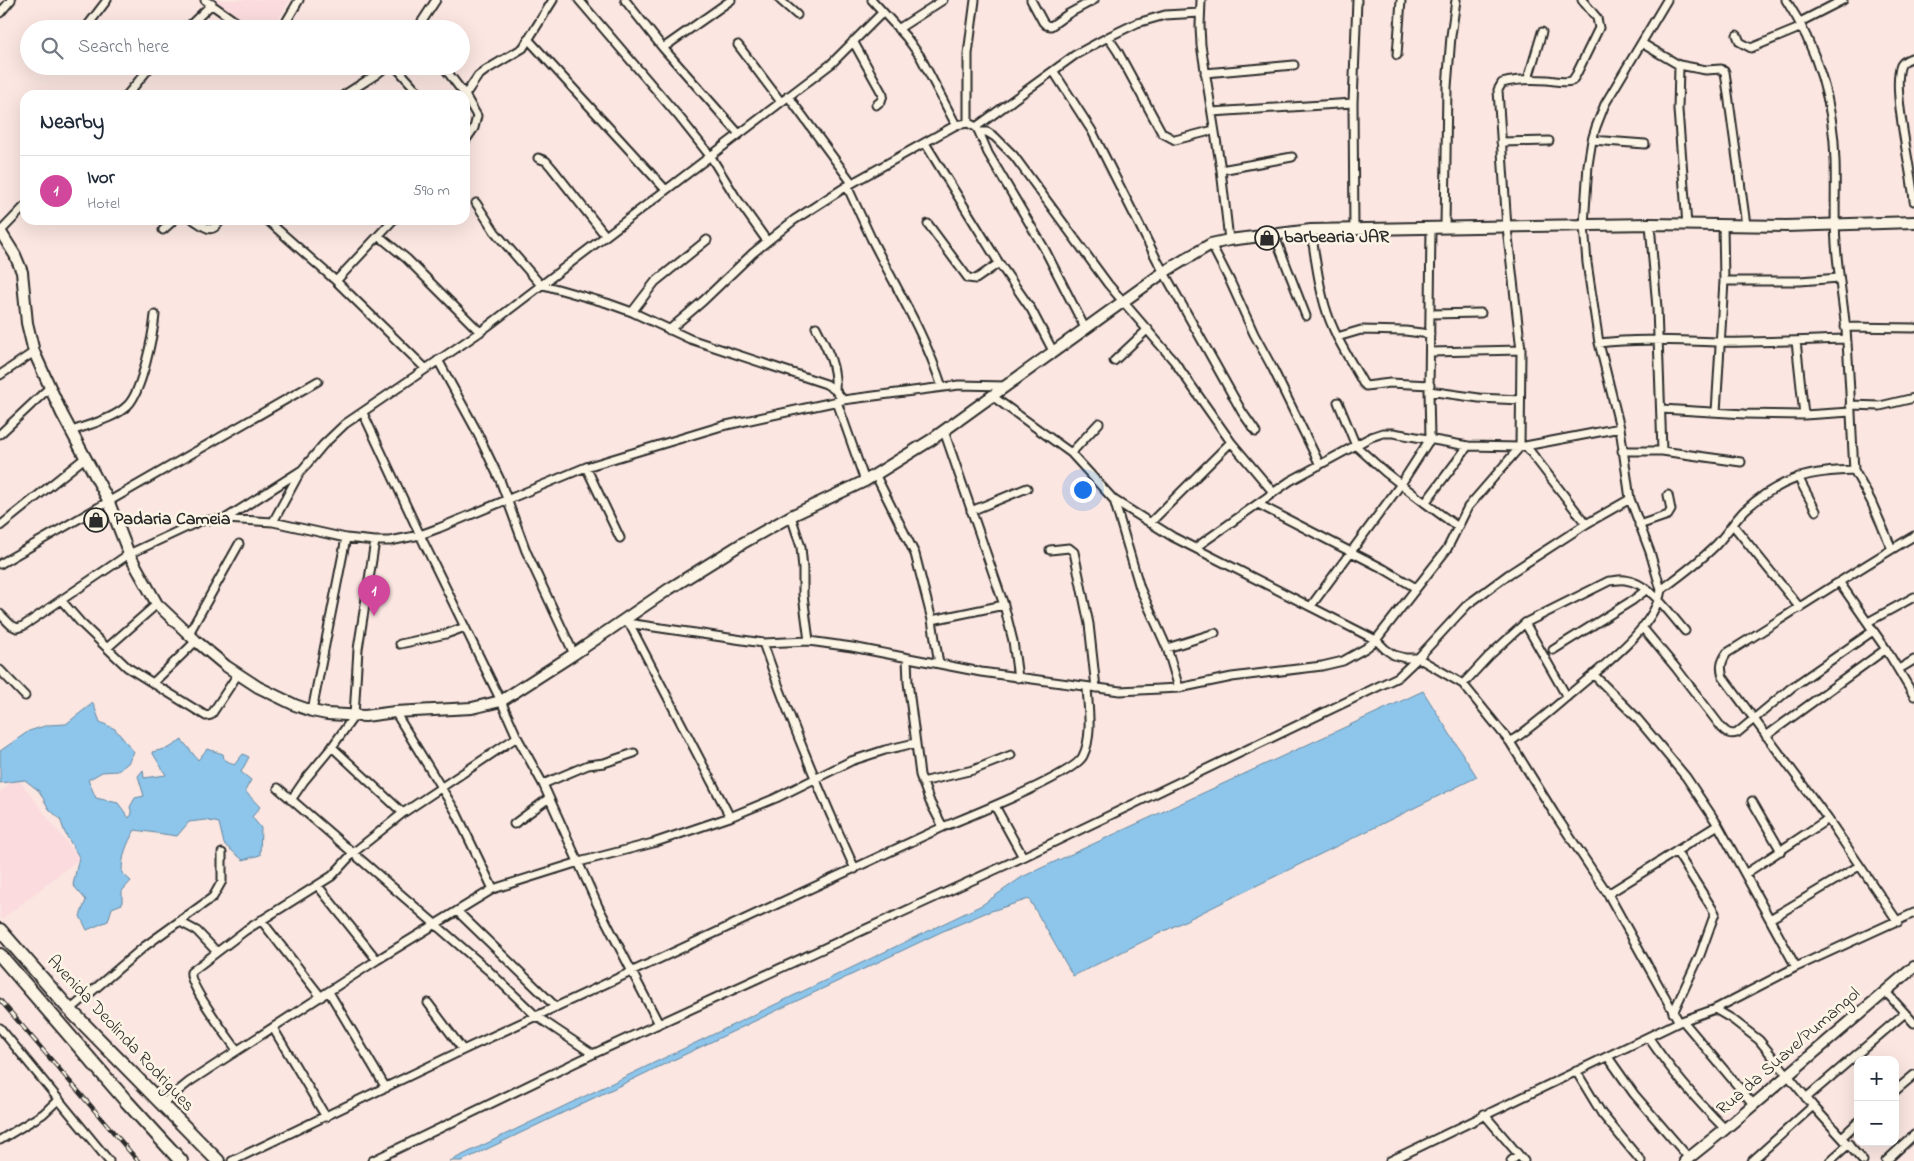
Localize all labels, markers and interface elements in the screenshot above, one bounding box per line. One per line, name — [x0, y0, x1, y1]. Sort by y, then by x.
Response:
search box — [20, 20, 470, 75]
icon: search — [38, 34, 66, 62]
text: Search here — [78, 34, 169, 61]
text: Nearby — [40, 108, 104, 138]
text: Ivor — [87, 165, 115, 192]
text: 1 — [53, 179, 59, 203]
text: 590 m — [413, 179, 450, 203]
text: Hotel — [87, 192, 120, 216]
shop icon: barbearia JAR — [1254, 225, 1280, 251]
place label: barbearia JAR — [1284, 225, 1390, 251]
your location — [1070, 477, 1096, 503]
shop icon: Padaria Cameia — [83, 507, 109, 533]
place label: Padaria Cameia — [114, 507, 231, 533]
pin: 1 — [358, 575, 390, 616]
street label: Avenida Deolinda Rodrigues — [39, 950, 200, 1119]
street label: Rua da Suave/Pumangol — [1711, 982, 1867, 1123]
map controls — [1854, 1056, 1899, 1146]
button: + — [1854, 1056, 1899, 1101]
button: − — [1854, 1101, 1899, 1146]

